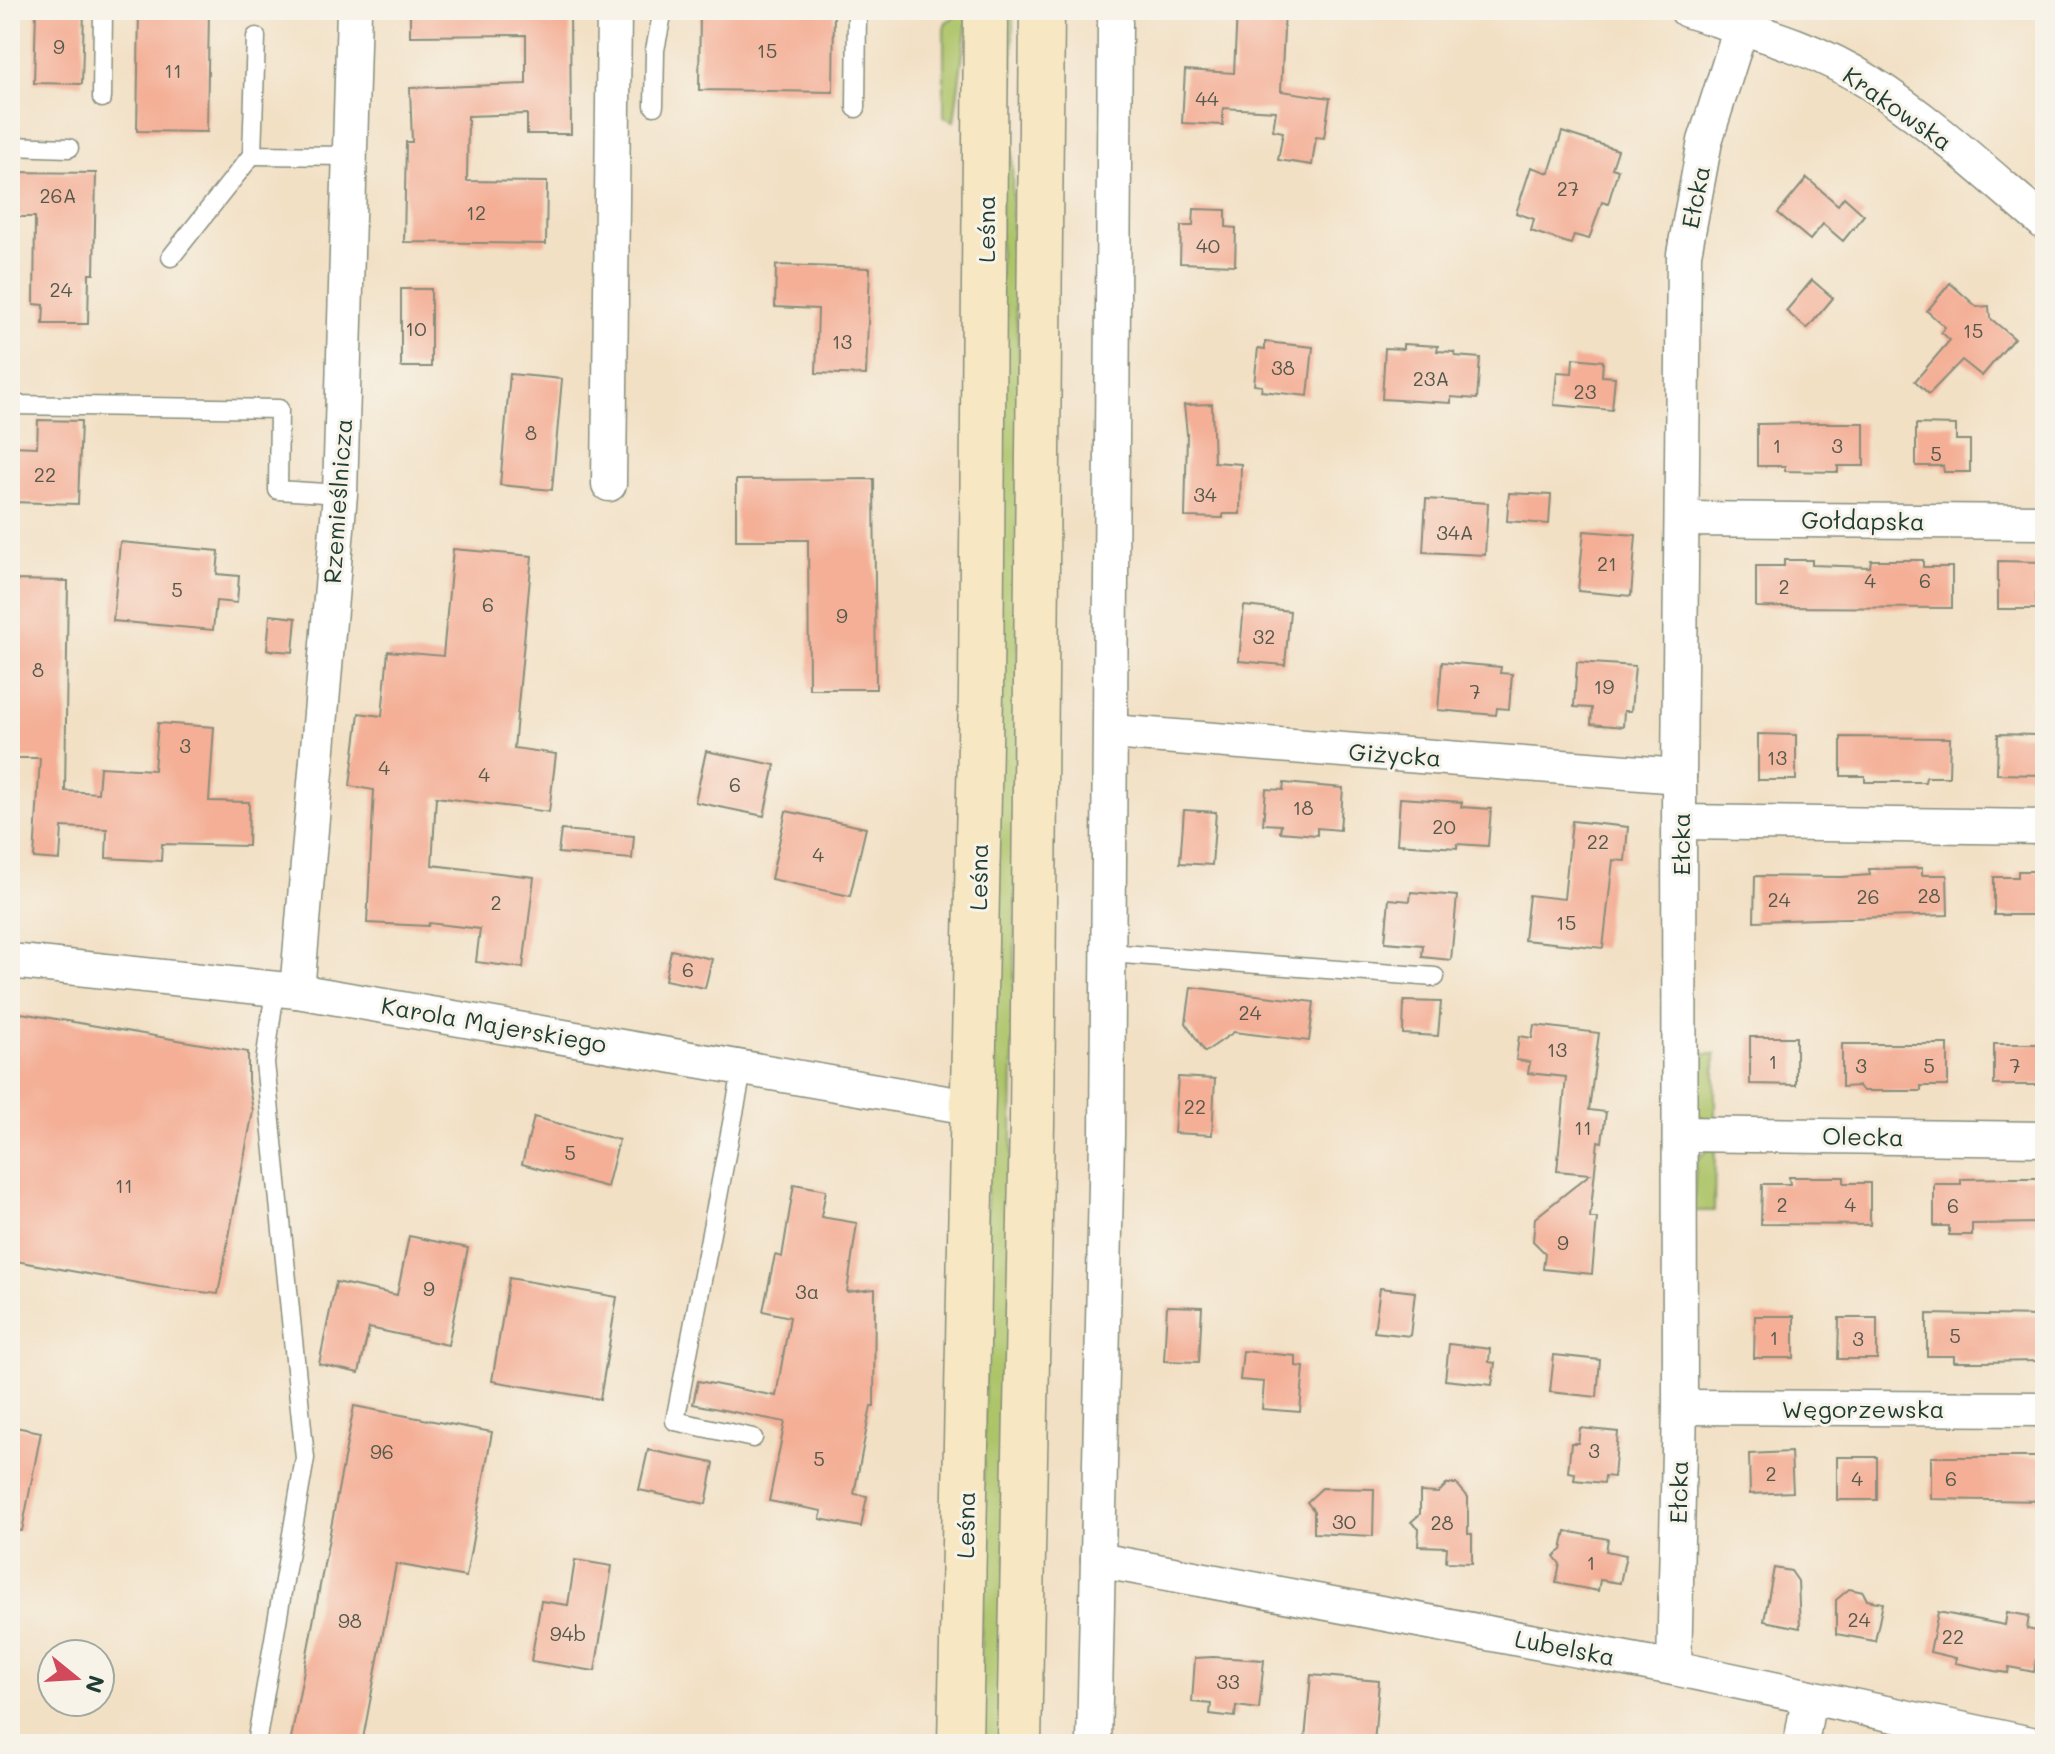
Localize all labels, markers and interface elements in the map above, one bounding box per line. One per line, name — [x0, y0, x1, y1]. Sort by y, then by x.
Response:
house number: 9 — [53, 33, 65, 59]
house number: 15 — [757, 37, 777, 63]
house number: 11 — [164, 57, 182, 83]
street label: Krakowska — [1837, 59, 1959, 157]
house number: 44 — [1195, 85, 1219, 111]
street label: Ełcka — [1674, 163, 1716, 231]
house number: 27 — [1557, 175, 1579, 201]
house number: 26A — [39, 182, 77, 208]
street label: Leśna — [970, 195, 1001, 263]
house number: 12 — [466, 199, 486, 225]
house number: 40 — [1196, 232, 1220, 258]
house number: 24 — [50, 276, 73, 302]
house number: 10 — [405, 315, 427, 341]
house number: 15 — [1963, 317, 1983, 343]
house number: 13 — [832, 328, 852, 354]
house number: 38 — [1271, 354, 1295, 380]
house number: 23A — [1413, 365, 1449, 391]
house number: 23 — [1574, 378, 1596, 404]
street label: Rzemieślnicza — [316, 417, 358, 585]
house number: 8 — [525, 419, 537, 445]
house number: 1 — [1773, 432, 1781, 458]
house number: 3 — [1831, 432, 1843, 458]
house number: 5 — [1930, 440, 1942, 466]
house number: 22 — [34, 461, 56, 487]
house number: 34 — [1193, 481, 1217, 507]
street label: Gołdapska — [1801, 503, 1925, 537]
house number: 34A — [1436, 519, 1474, 545]
house number: 21 — [1597, 550, 1617, 576]
house number: 4 — [1864, 567, 1876, 593]
house number: 6 — [1919, 567, 1931, 593]
house number: 2 — [1778, 573, 1790, 599]
house number: 5 — [171, 576, 183, 602]
house number: 6 — [482, 591, 494, 617]
house number: 9 — [836, 602, 848, 628]
house number: 32 — [1253, 623, 1275, 649]
house number: 8 — [32, 656, 44, 682]
house number: 19 — [1594, 673, 1615, 699]
house number: 7 — [1469, 678, 1481, 704]
house number: 3 — [179, 732, 191, 758]
street label: Giżycka — [1348, 735, 1442, 773]
house number: 13 — [1767, 744, 1787, 770]
house number: 4 — [378, 754, 390, 780]
house number: 4 — [478, 761, 490, 787]
house number: 6 — [729, 771, 741, 797]
house number: 18 — [1292, 794, 1314, 820]
street label: Ełcka — [1665, 812, 1696, 876]
house number: 20 — [1432, 813, 1456, 839]
house number: 22 — [1587, 828, 1609, 854]
house number: 4 — [812, 841, 824, 867]
street label: Leśna — [962, 843, 994, 911]
house number: 28 — [1917, 882, 1941, 908]
house number: 26 — [1856, 883, 1880, 909]
house number: 24 — [1768, 886, 1791, 912]
house number: 2 — [490, 889, 502, 915]
house number: 15 — [1556, 909, 1576, 935]
house number: 6 — [682, 956, 694, 982]
street label: Karola Majerskiego — [379, 989, 609, 1059]
house number: 24 — [1239, 999, 1262, 1025]
house number: 13 — [1547, 1036, 1567, 1062]
house number: 1 — [1769, 1048, 1777, 1074]
house number: 3 — [1855, 1052, 1867, 1078]
house number: 5 — [1923, 1052, 1935, 1078]
house number: 7 — [2009, 1052, 2021, 1078]
house number: 22 — [1184, 1093, 1206, 1119]
house number: 11 — [1574, 1114, 1592, 1140]
street label: Olecka — [1822, 1120, 1904, 1152]
house number: 5 — [564, 1139, 576, 1165]
house number: 11 — [115, 1172, 133, 1198]
house number: 2 — [1776, 1191, 1788, 1217]
house number: 4 — [1844, 1191, 1856, 1217]
house number: 6 — [1947, 1192, 1959, 1218]
house number: 9 — [1557, 1229, 1569, 1255]
house number: 9 — [423, 1275, 435, 1301]
house number: 3a — [795, 1278, 819, 1304]
house number: 5 — [1949, 1322, 1961, 1348]
house number: 1 — [1770, 1324, 1778, 1350]
house number: 3 — [1852, 1325, 1864, 1351]
street label: Węgorzewska — [1782, 1393, 1944, 1424]
house number: 3 — [1588, 1437, 1600, 1463]
house number: 96 — [370, 1438, 394, 1464]
house number: 5 — [813, 1445, 825, 1471]
street label: Ełcka — [1662, 1460, 1694, 1524]
house number: 2 — [1765, 1460, 1777, 1486]
house number: 4 — [1851, 1465, 1863, 1491]
house number: 6 — [1945, 1465, 1957, 1491]
street label: Leśna — [949, 1491, 981, 1559]
house number: 30 — [1332, 1508, 1356, 1534]
house number: 28 — [1430, 1509, 1454, 1535]
house number: 1 — [1587, 1549, 1595, 1575]
house number: 24 — [1848, 1606, 1871, 1632]
house number: 98 — [338, 1607, 362, 1633]
house number: 94b — [550, 1620, 586, 1646]
street label: Lubelska — [1512, 1622, 1618, 1672]
house number: 22 — [1942, 1623, 1964, 1649]
north arrow — [36, 1638, 116, 1718]
house number: 33 — [1216, 1668, 1240, 1694]
text: N — [79, 1672, 112, 1697]

